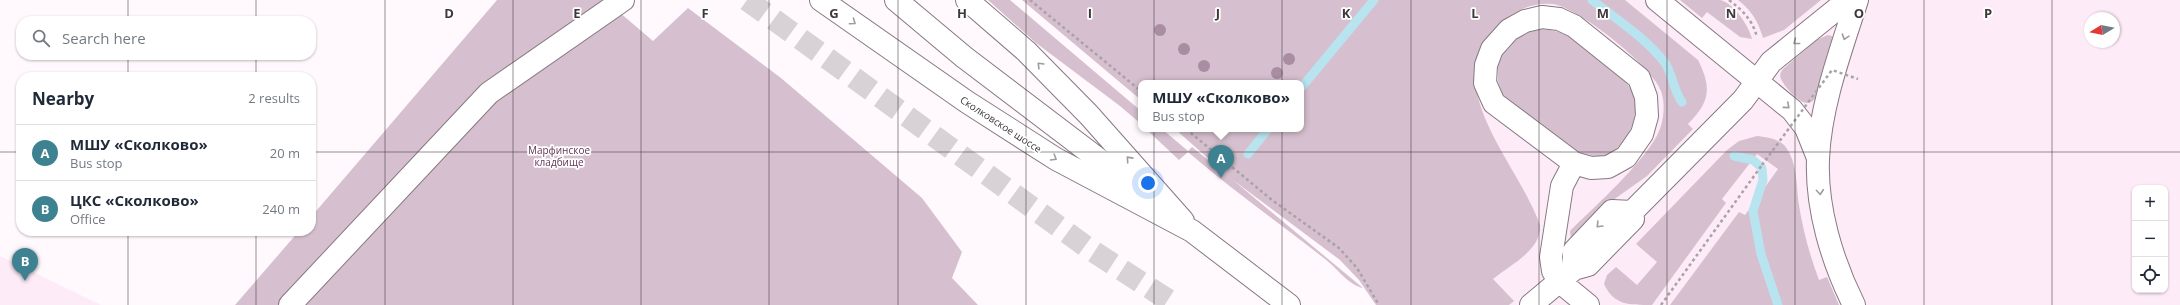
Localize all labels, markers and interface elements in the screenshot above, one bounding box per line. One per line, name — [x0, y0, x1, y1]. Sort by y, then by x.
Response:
text: D — [444, 4, 454, 22]
text: E — [573, 4, 581, 22]
text: F — [701, 4, 709, 22]
text: G — [829, 4, 839, 22]
text: H — [957, 4, 967, 22]
text: I — [1088, 4, 1092, 22]
text: J — [1215, 4, 1220, 22]
text: K — [1342, 4, 1351, 22]
text: L — [1471, 4, 1479, 22]
text: M — [1597, 4, 1609, 22]
text: N — [1726, 4, 1736, 22]
text: O — [1854, 4, 1864, 22]
text: P — [1984, 4, 1992, 22]
north arrow — [2084, 12, 2120, 48]
search box — [16, 16, 316, 60]
one-way arrow — [849, 17, 856, 25]
icon: search — [30, 27, 52, 49]
text: Search here — [62, 28, 146, 48]
one-way arrow — [1841, 33, 1850, 40]
one-way arrow — [1794, 37, 1801, 44]
one-way arrow — [1037, 62, 1045, 70]
popup — [1138, 80, 1304, 132]
text: Nearby — [32, 87, 94, 110]
text: МШУ «Сколково» — [1152, 87, 1290, 107]
text: 2 results — [248, 89, 300, 107]
street label: Сколковское шоссе — [958, 92, 1045, 156]
one-way arrow — [1782, 101, 1790, 108]
text: Bus stop — [1152, 107, 1205, 125]
text: МШУ «Сколково» — [70, 134, 208, 154]
park label: Марфинское кладбище — [528, 143, 590, 169]
text: A — [41, 144, 49, 162]
text: 20 m — [270, 144, 300, 162]
pin: A — [1208, 145, 1234, 178]
one-way arrow — [1050, 153, 1057, 160]
text: Bus stop — [70, 154, 123, 172]
one-way arrow — [1126, 157, 1133, 164]
your location — [1138, 173, 1158, 193]
map controls — [2132, 185, 2168, 293]
button: + — [2132, 185, 2168, 221]
one-way arrow — [1816, 189, 1825, 195]
text: ЦКС «Сколково» — [70, 190, 199, 210]
text: B — [41, 200, 49, 218]
text: 240 m — [262, 200, 300, 218]
text: Office — [70, 210, 106, 228]
one-way arrow — [1596, 220, 1603, 228]
button: − — [2132, 221, 2168, 257]
pin: B — [12, 248, 38, 281]
button: locate — [2132, 257, 2168, 293]

